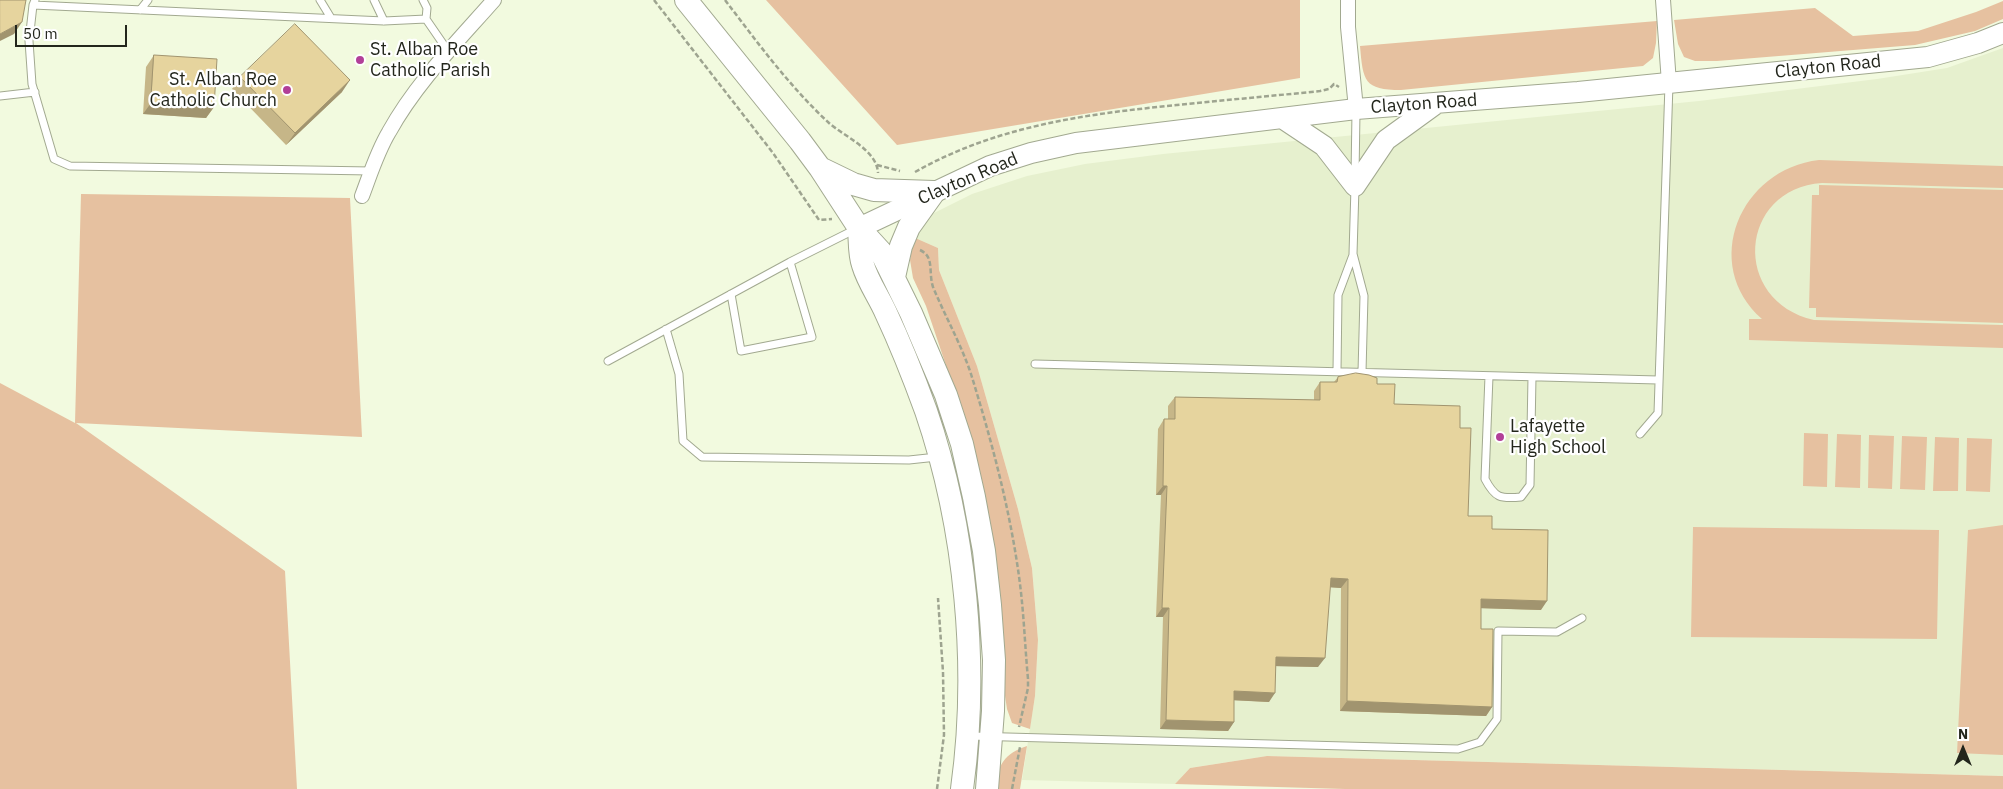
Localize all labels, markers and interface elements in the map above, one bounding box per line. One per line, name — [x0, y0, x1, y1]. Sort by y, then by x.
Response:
scale bar — [18, 15, 130, 47]
text: 50 m — [23, 24, 58, 43]
place label: St. Alban Roe Catholic Parish — [370, 39, 491, 82]
street label: Clayton Road — [1774, 51, 1882, 83]
marker: St. Alban Roe Catholic Parish — [354, 54, 366, 66]
place label: St. Alban Roe Catholic Church — [149, 69, 277, 112]
marker: St. Alban Roe Catholic Church — [281, 84, 293, 96]
street label: Clayton Road — [1370, 90, 1478, 118]
street label: Clayton Road — [915, 148, 1021, 210]
place label: Lafayette High School — [1510, 416, 1606, 458]
marker: Lafayette High School — [1494, 431, 1506, 443]
north arrow — [1938, 724, 1988, 774]
text: N — [1958, 725, 1968, 743]

